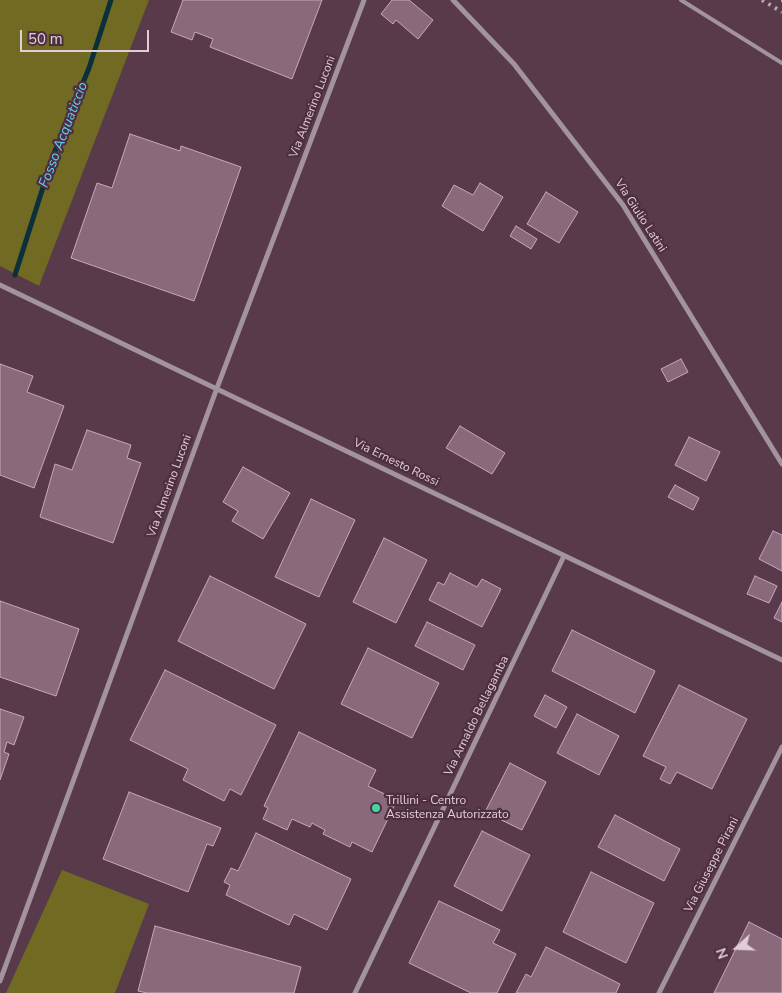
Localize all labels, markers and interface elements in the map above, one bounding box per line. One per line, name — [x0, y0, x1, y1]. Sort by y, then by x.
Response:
scale bar — [22, 20, 151, 52]
text: 50 m — [28, 29, 63, 49]
street label: Via Almerino Luconi — [287, 54, 339, 160]
water label: Fosso Acquaticcio — [36, 80, 92, 190]
street label: Via Giulio Latini — [611, 177, 669, 255]
street label: Via Almerino Luconi — [145, 433, 195, 539]
street label: Via Ernesto Rossi — [351, 436, 441, 490]
street label: Via Arnaldo Bellagamba — [442, 654, 512, 778]
place label: Trillini - Centro Assistenza Autorizzato — [386, 794, 509, 822]
marker: Trillini - Centro Assistenza Autorizzato — [370, 802, 382, 814]
street label: Via Giuseppe Pirani — [682, 815, 742, 915]
north arrow — [712, 923, 762, 973]
text: N — [712, 945, 733, 961]

